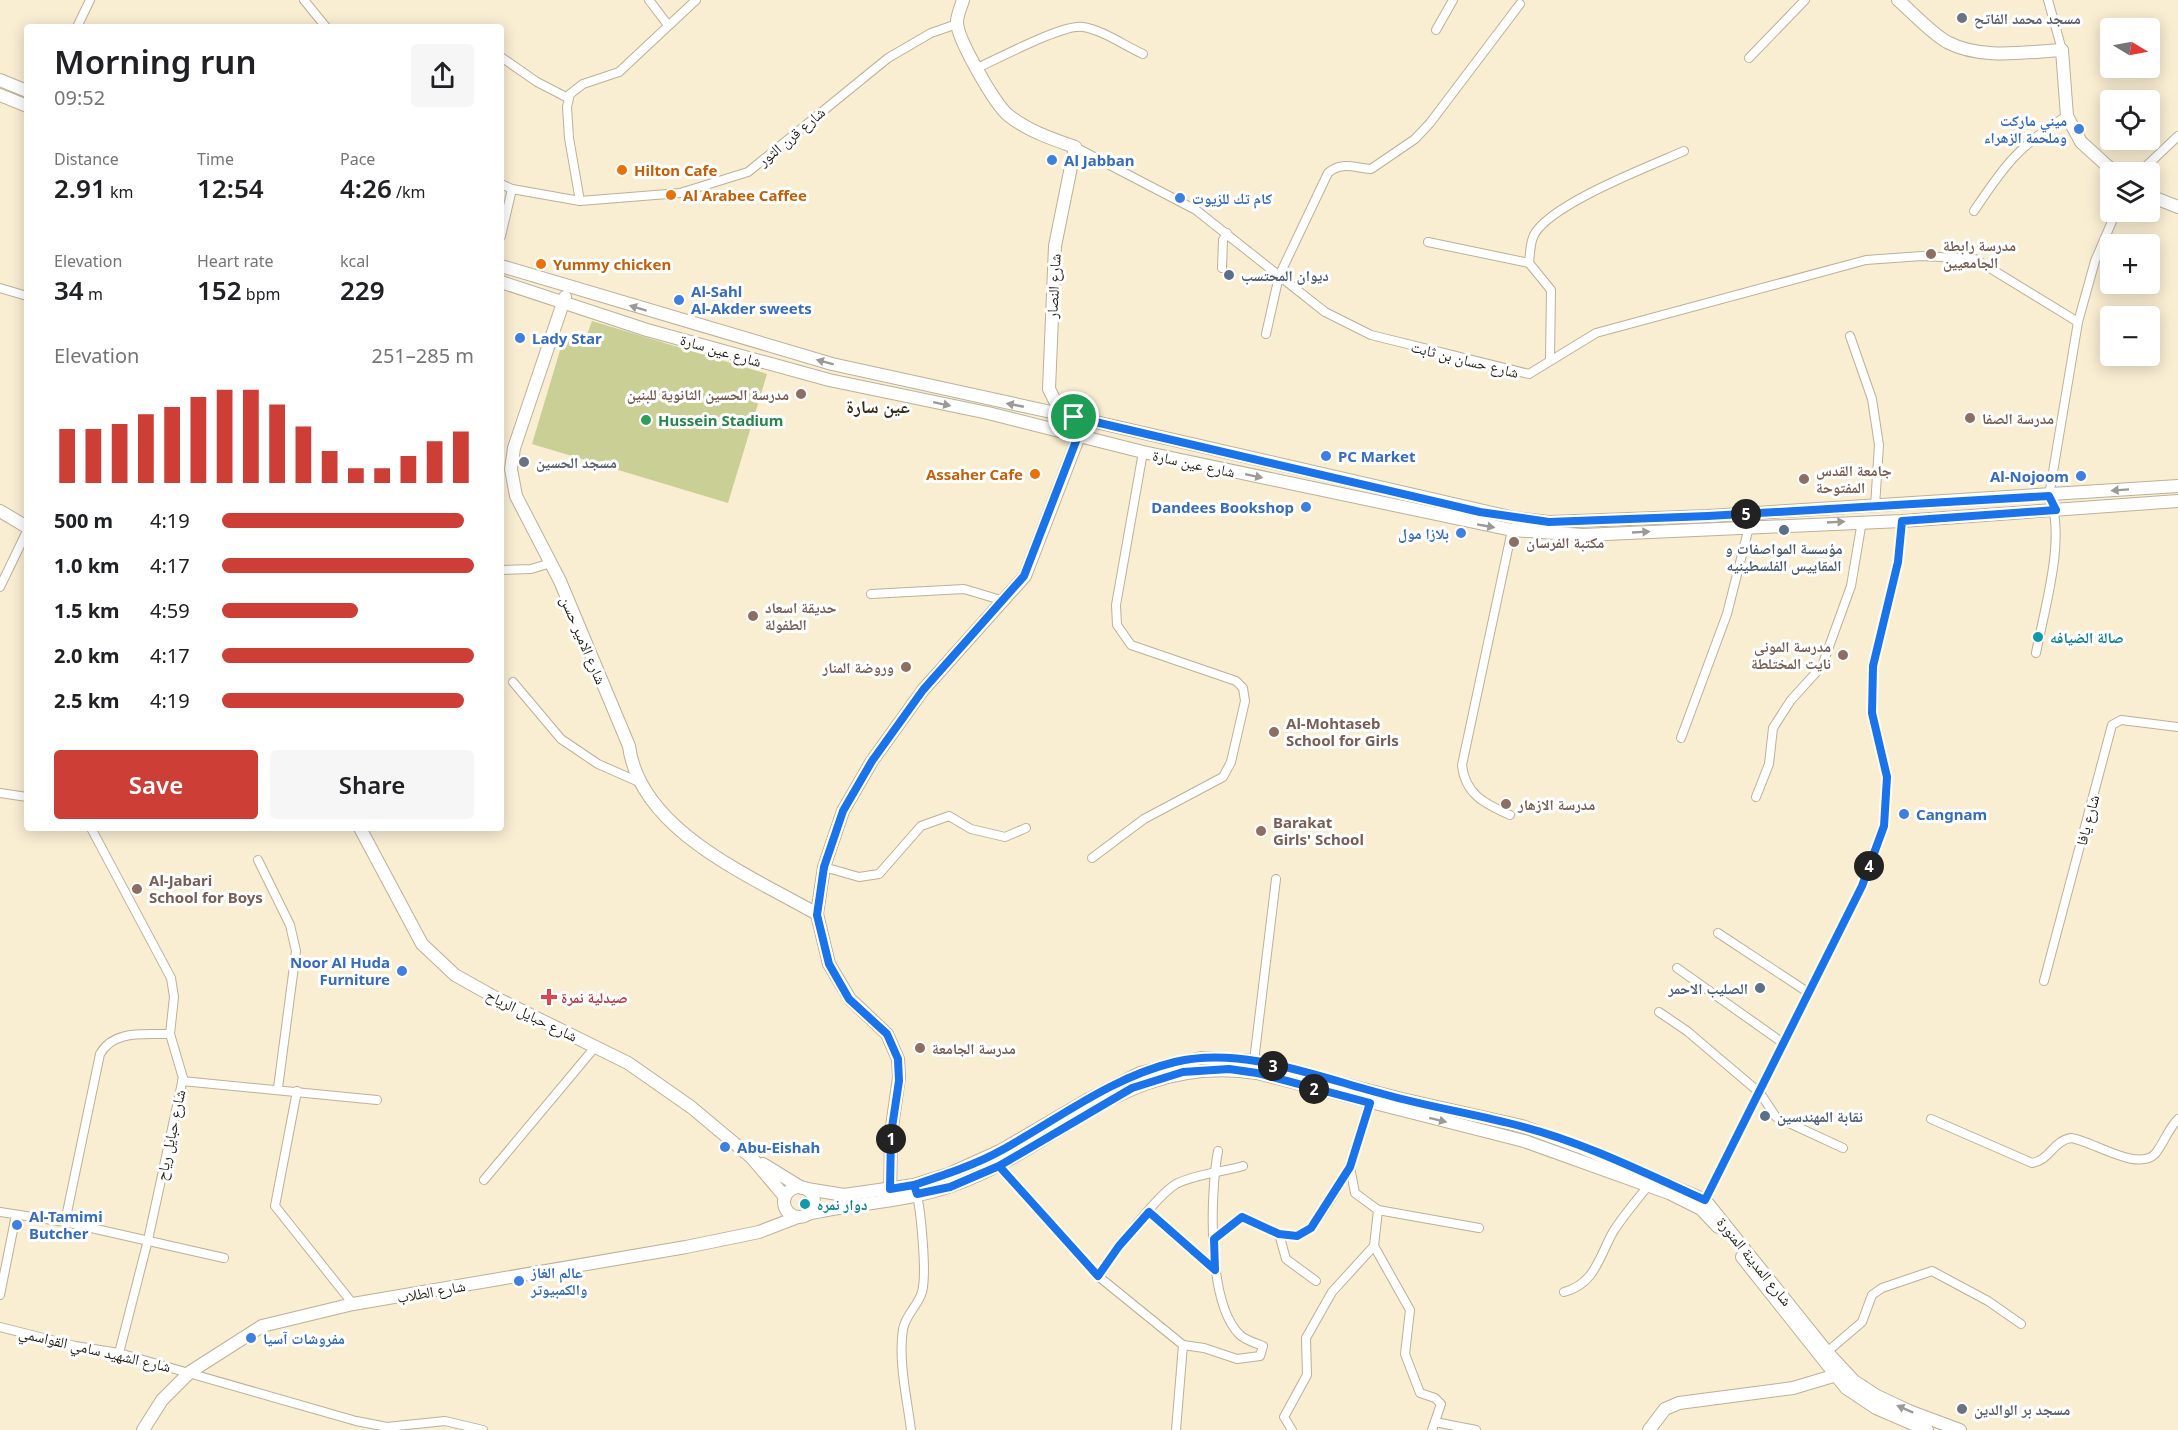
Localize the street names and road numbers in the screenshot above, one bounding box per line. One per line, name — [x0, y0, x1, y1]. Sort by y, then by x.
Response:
street label: شارع قرن الثور — [752, 102, 830, 172]
street label: شارع النصار — [1041, 253, 1066, 320]
street label: شارع عين سارة — [678, 329, 764, 372]
street label: شارع حسان بن ثابت — [1409, 336, 1521, 383]
street label: شارع عين سارة — [1151, 445, 1237, 482]
street label: شارع الامير حسن — [555, 593, 612, 688]
street label: شارع يافا — [2071, 792, 2104, 848]
street label: شارع حبايل الرياح — [483, 984, 581, 1047]
street label: شارع حبايل رياح — [151, 1088, 190, 1182]
street label: شارع المدينة المنورة — [1712, 1212, 1797, 1310]
street label: شارع الطلاب — [395, 1275, 467, 1308]
street label: شارع الشهيد سامي القواسمي — [16, 1322, 173, 1379]

